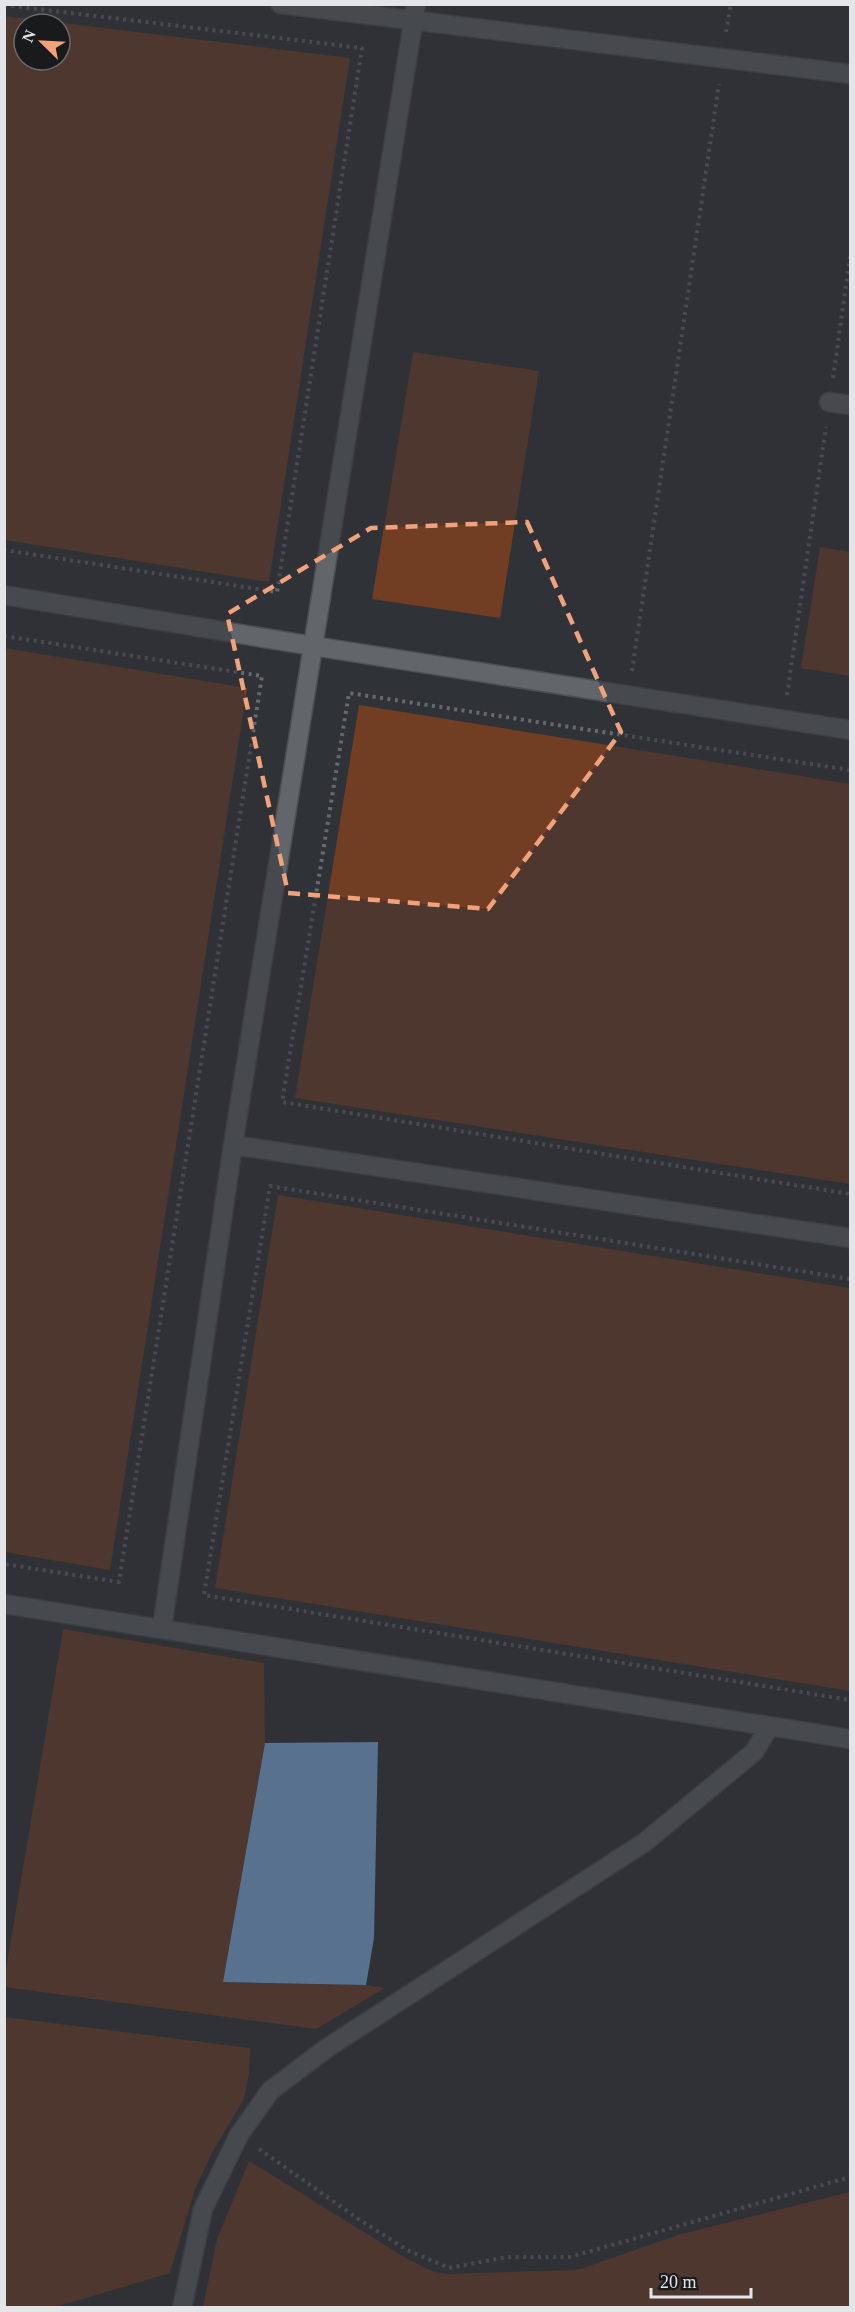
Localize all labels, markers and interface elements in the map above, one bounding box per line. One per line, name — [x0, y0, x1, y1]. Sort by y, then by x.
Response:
north arrow — [12, 12, 72, 72]
text: N — [19, 27, 39, 45]
scale bar — [651, 2261, 752, 2299]
text: 20 m — [660, 2272, 697, 2292]

